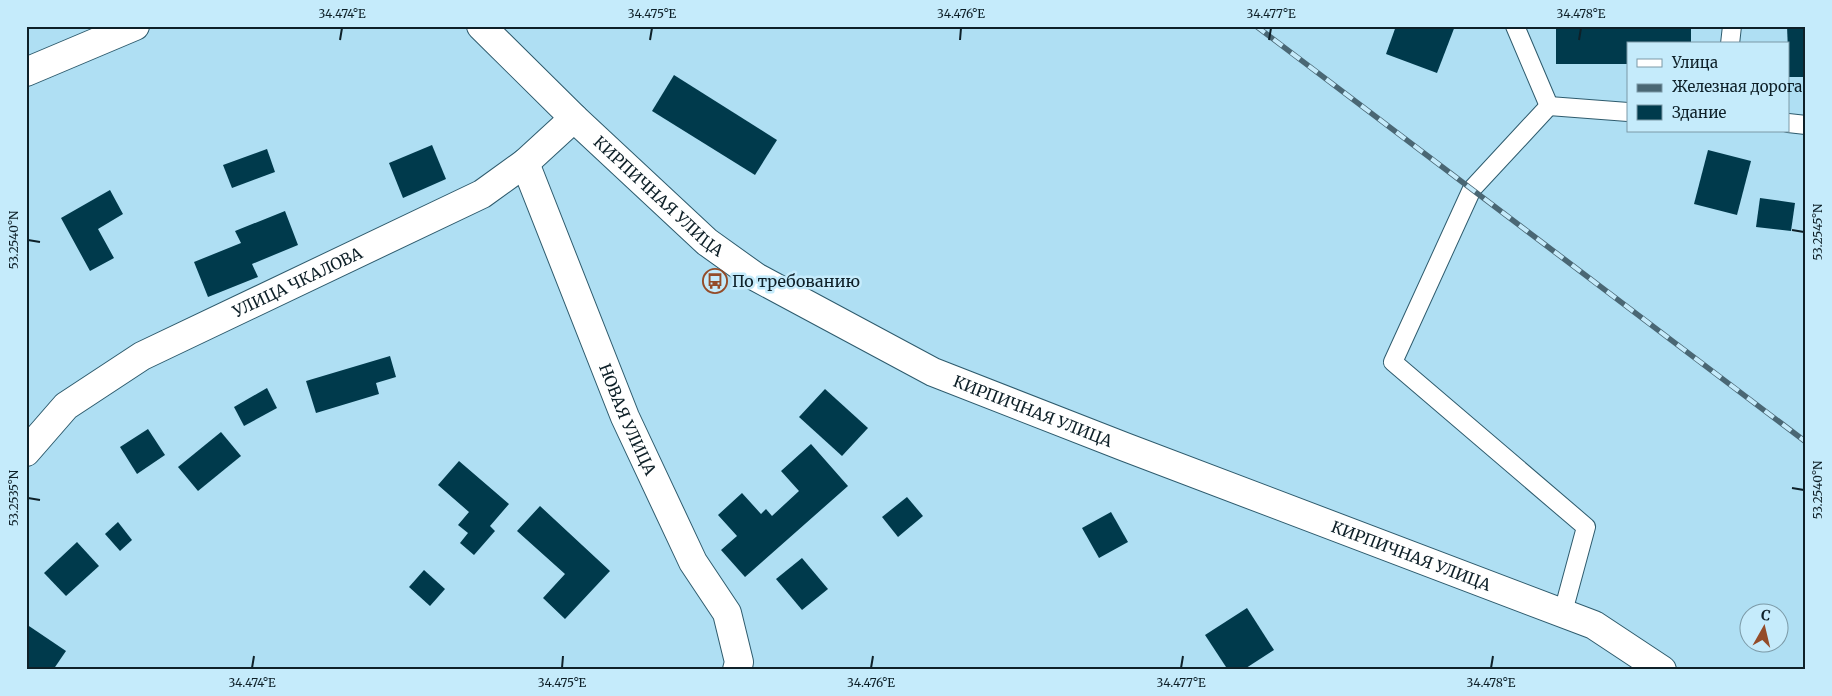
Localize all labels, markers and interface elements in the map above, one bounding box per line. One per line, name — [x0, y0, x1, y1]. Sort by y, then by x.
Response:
text: 34.474°E — [318, 6, 366, 21]
text: 34.475°E — [628, 6, 677, 21]
text: 34.476°E — [937, 6, 985, 21]
text: 34.477°E — [1246, 6, 1296, 21]
text: 34.478°E — [1557, 6, 1606, 21]
legend — [1627, 42, 1790, 132]
text: Улица — [1671, 53, 1718, 72]
text: Железная дорога — [1672, 77, 1802, 96]
text: Здание — [1672, 103, 1726, 122]
street label: КИРПИЧНАЯ УЛИЦА — [590, 132, 728, 261]
text: 53.2545°N — [1810, 203, 1825, 260]
text: 53.2540°N — [6, 210, 21, 269]
street label: УЛИЦА ЧКАЛОВА — [228, 242, 366, 322]
bus stop icon: По требованию — [702, 268, 728, 294]
place label: По требованию — [732, 271, 860, 291]
street label: НОВАЯ УЛИЦА — [595, 361, 661, 479]
street label: КИРПИЧНАЯ УЛИЦА — [950, 371, 1116, 451]
text: 53.2540°N — [1810, 460, 1825, 519]
text: 53.2535°N — [6, 469, 21, 526]
street label: КИРПИЧНАЯ УЛИЦА — [1329, 516, 1495, 595]
north arrow — [1740, 604, 1790, 654]
text: С — [1760, 606, 1772, 625]
text: 34.474°E — [228, 675, 276, 690]
text: 34.475°E — [538, 675, 587, 690]
text: 34.476°E — [847, 675, 895, 690]
text: 34.477°E — [1156, 675, 1206, 690]
text: 34.478°E — [1467, 675, 1516, 690]

